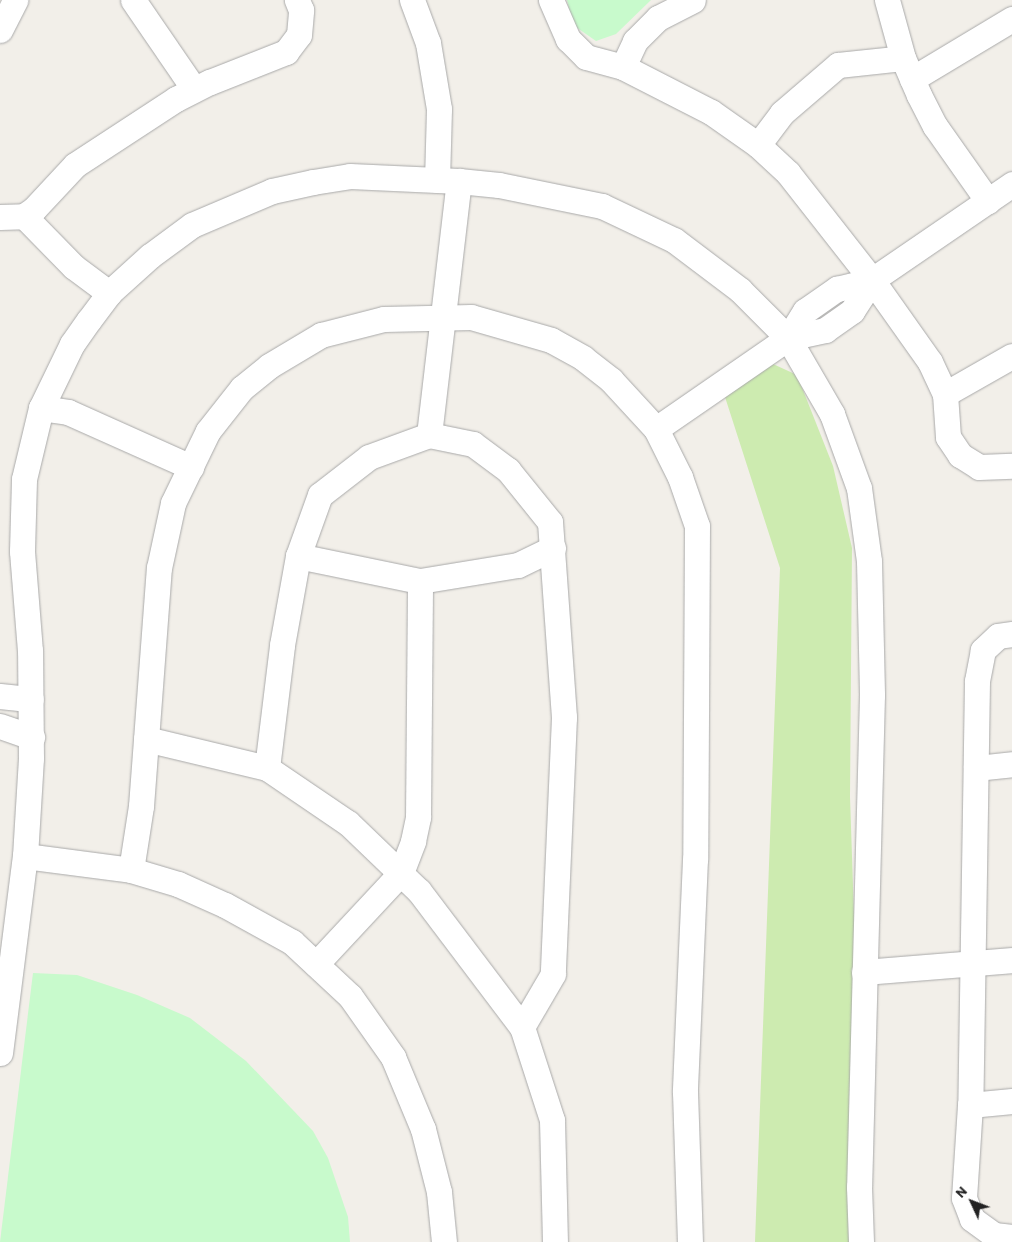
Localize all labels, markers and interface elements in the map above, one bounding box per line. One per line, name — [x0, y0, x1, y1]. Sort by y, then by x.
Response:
north arrow — [947, 1177, 997, 1227]
text: N — [951, 1182, 970, 1201]

